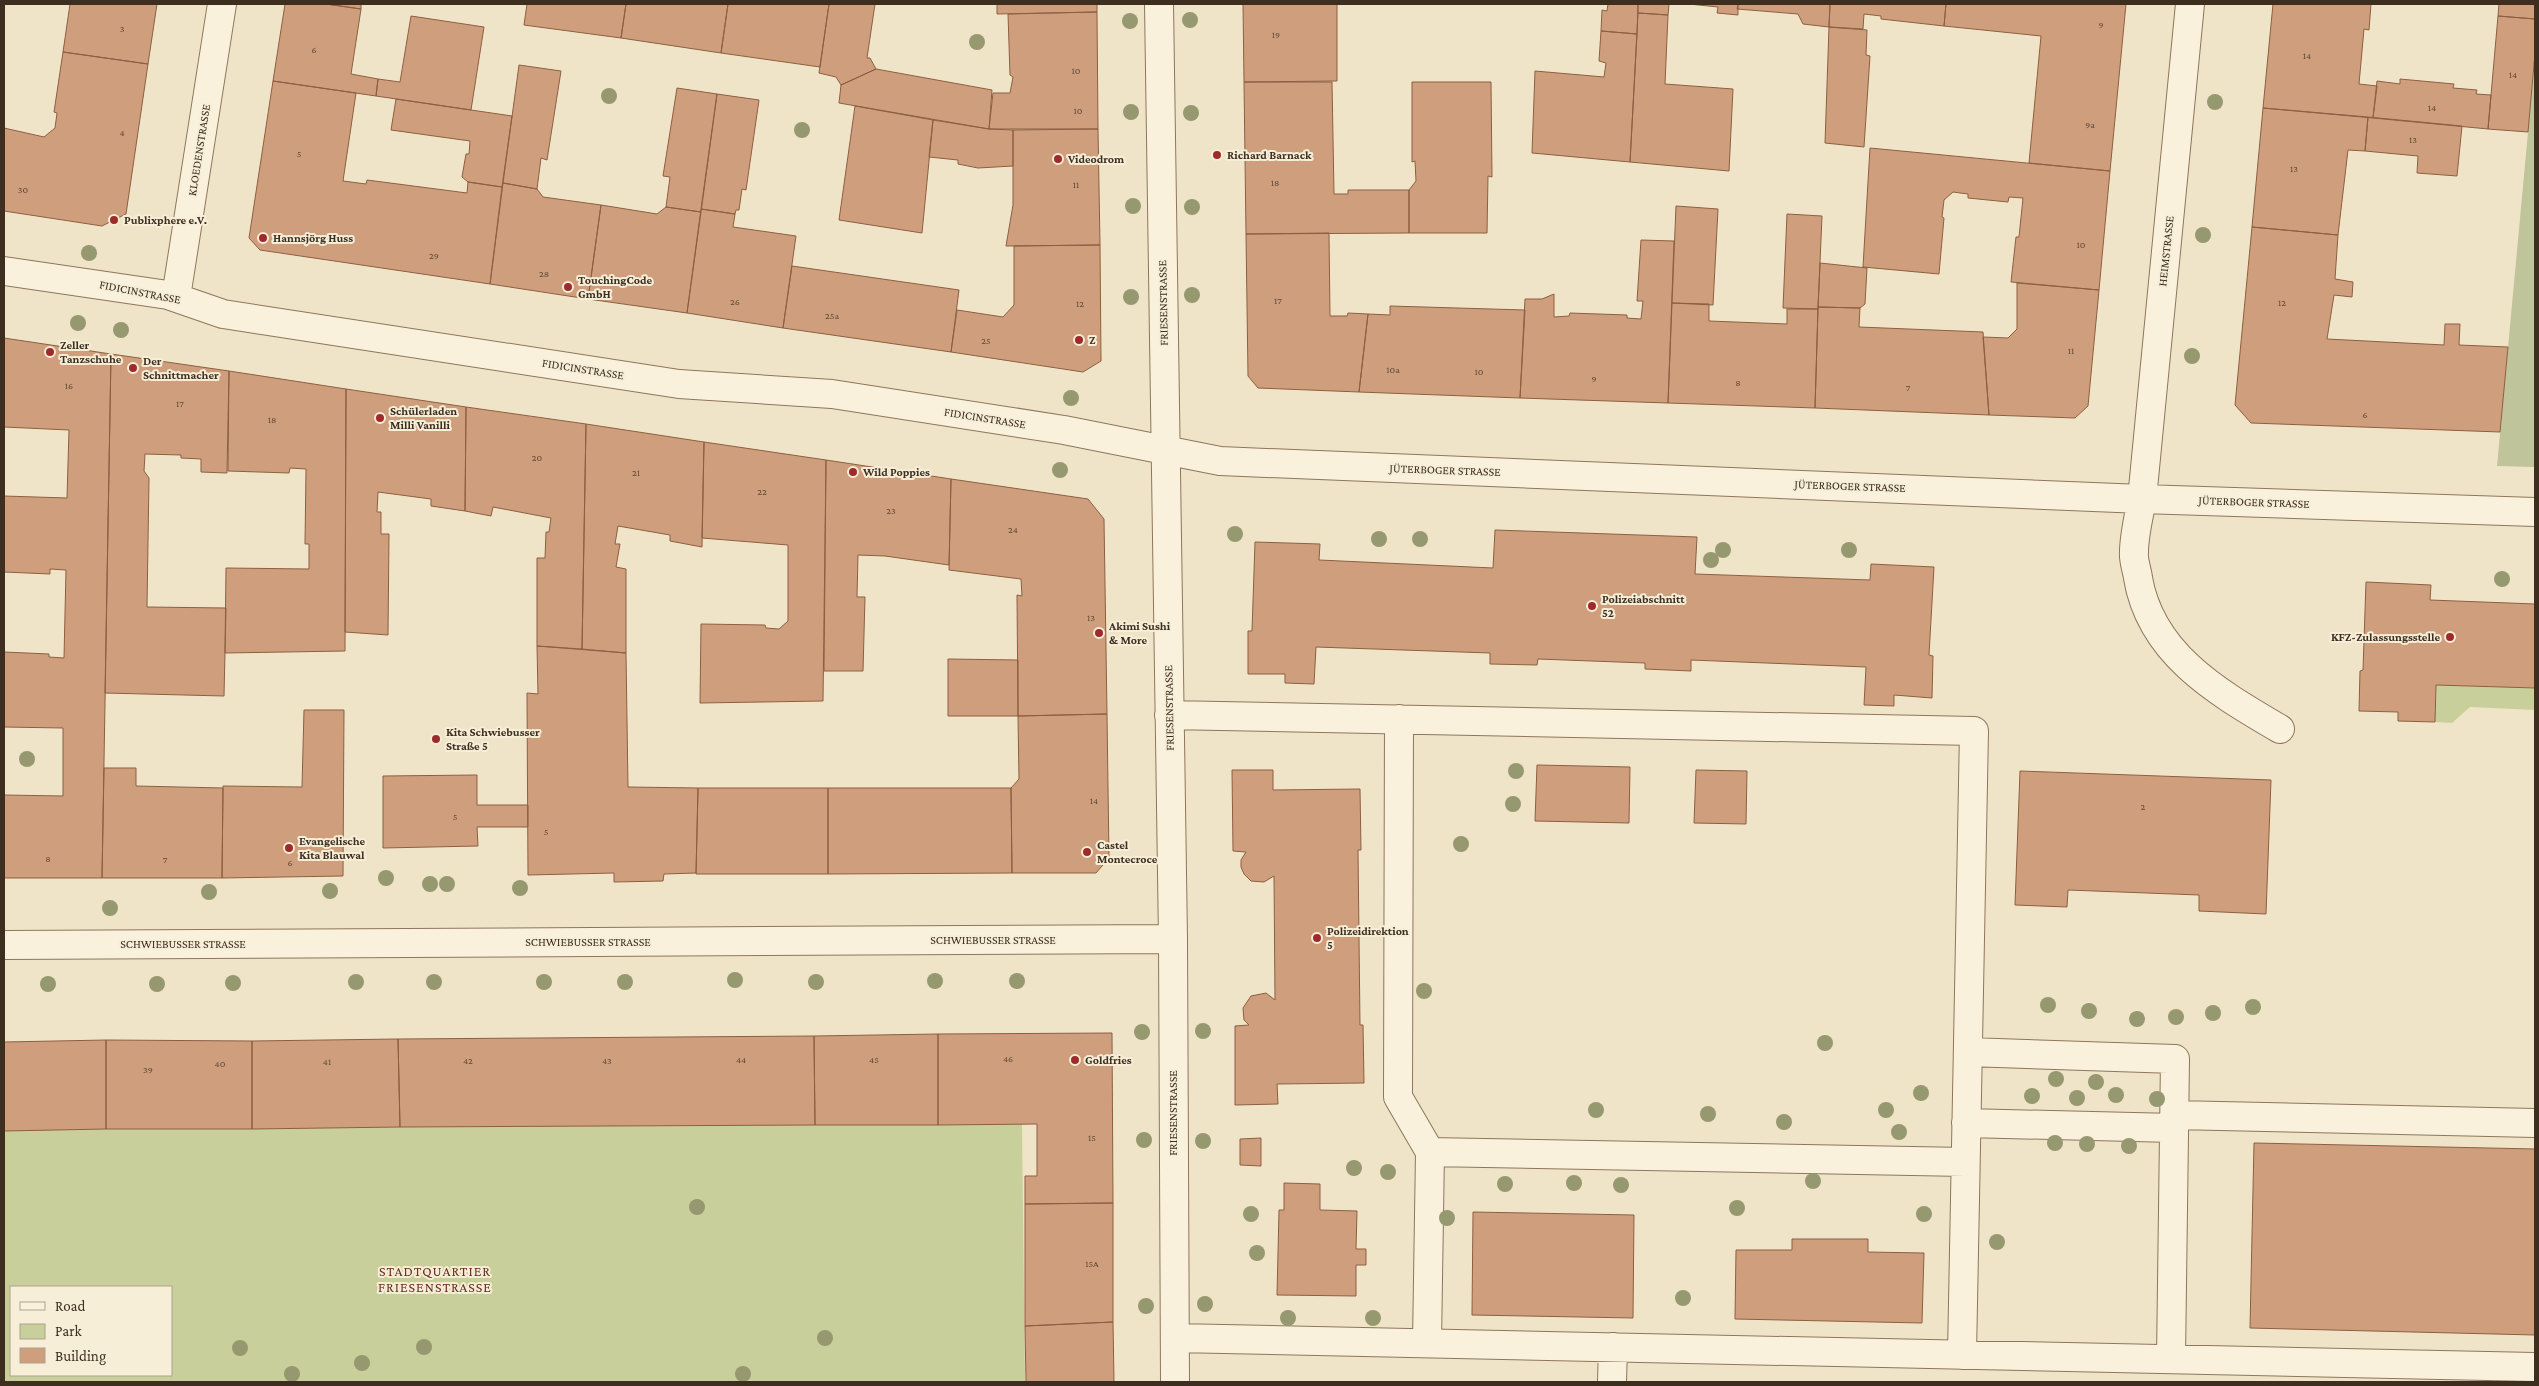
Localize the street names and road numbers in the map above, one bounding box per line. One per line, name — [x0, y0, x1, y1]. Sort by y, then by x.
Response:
street label: KLOEDENSTRASSE — [185, 103, 213, 197]
street label: HEIMSTRASSE — [2155, 215, 2177, 287]
street label: FRIESENSTRASSE — [1155, 260, 1171, 346]
street label: FIDICINSTRASSE — [98, 277, 182, 307]
street label: FIDICINSTRASSE — [541, 356, 625, 382]
street label: FIDICINSTRASSE — [943, 405, 1027, 431]
street label: JÜTERBOGER STRASSE — [1388, 461, 1501, 479]
street label: JÜTERBOGER STRASSE — [1793, 477, 1906, 495]
street label: JÜTERBOGER STRASSE — [2197, 493, 2310, 511]
street label: FRIESENSTRASSE — [1161, 665, 1177, 751]
street label: SCHWIEBUSSER STRASSE — [930, 933, 1056, 947]
street label: SCHWIEBUSSER STRASSE — [525, 935, 651, 949]
street label: SCHWIEBUSSER STRASSE — [120, 937, 246, 951]
street label: FRIESENSTRASSE — [1166, 1070, 1180, 1156]

